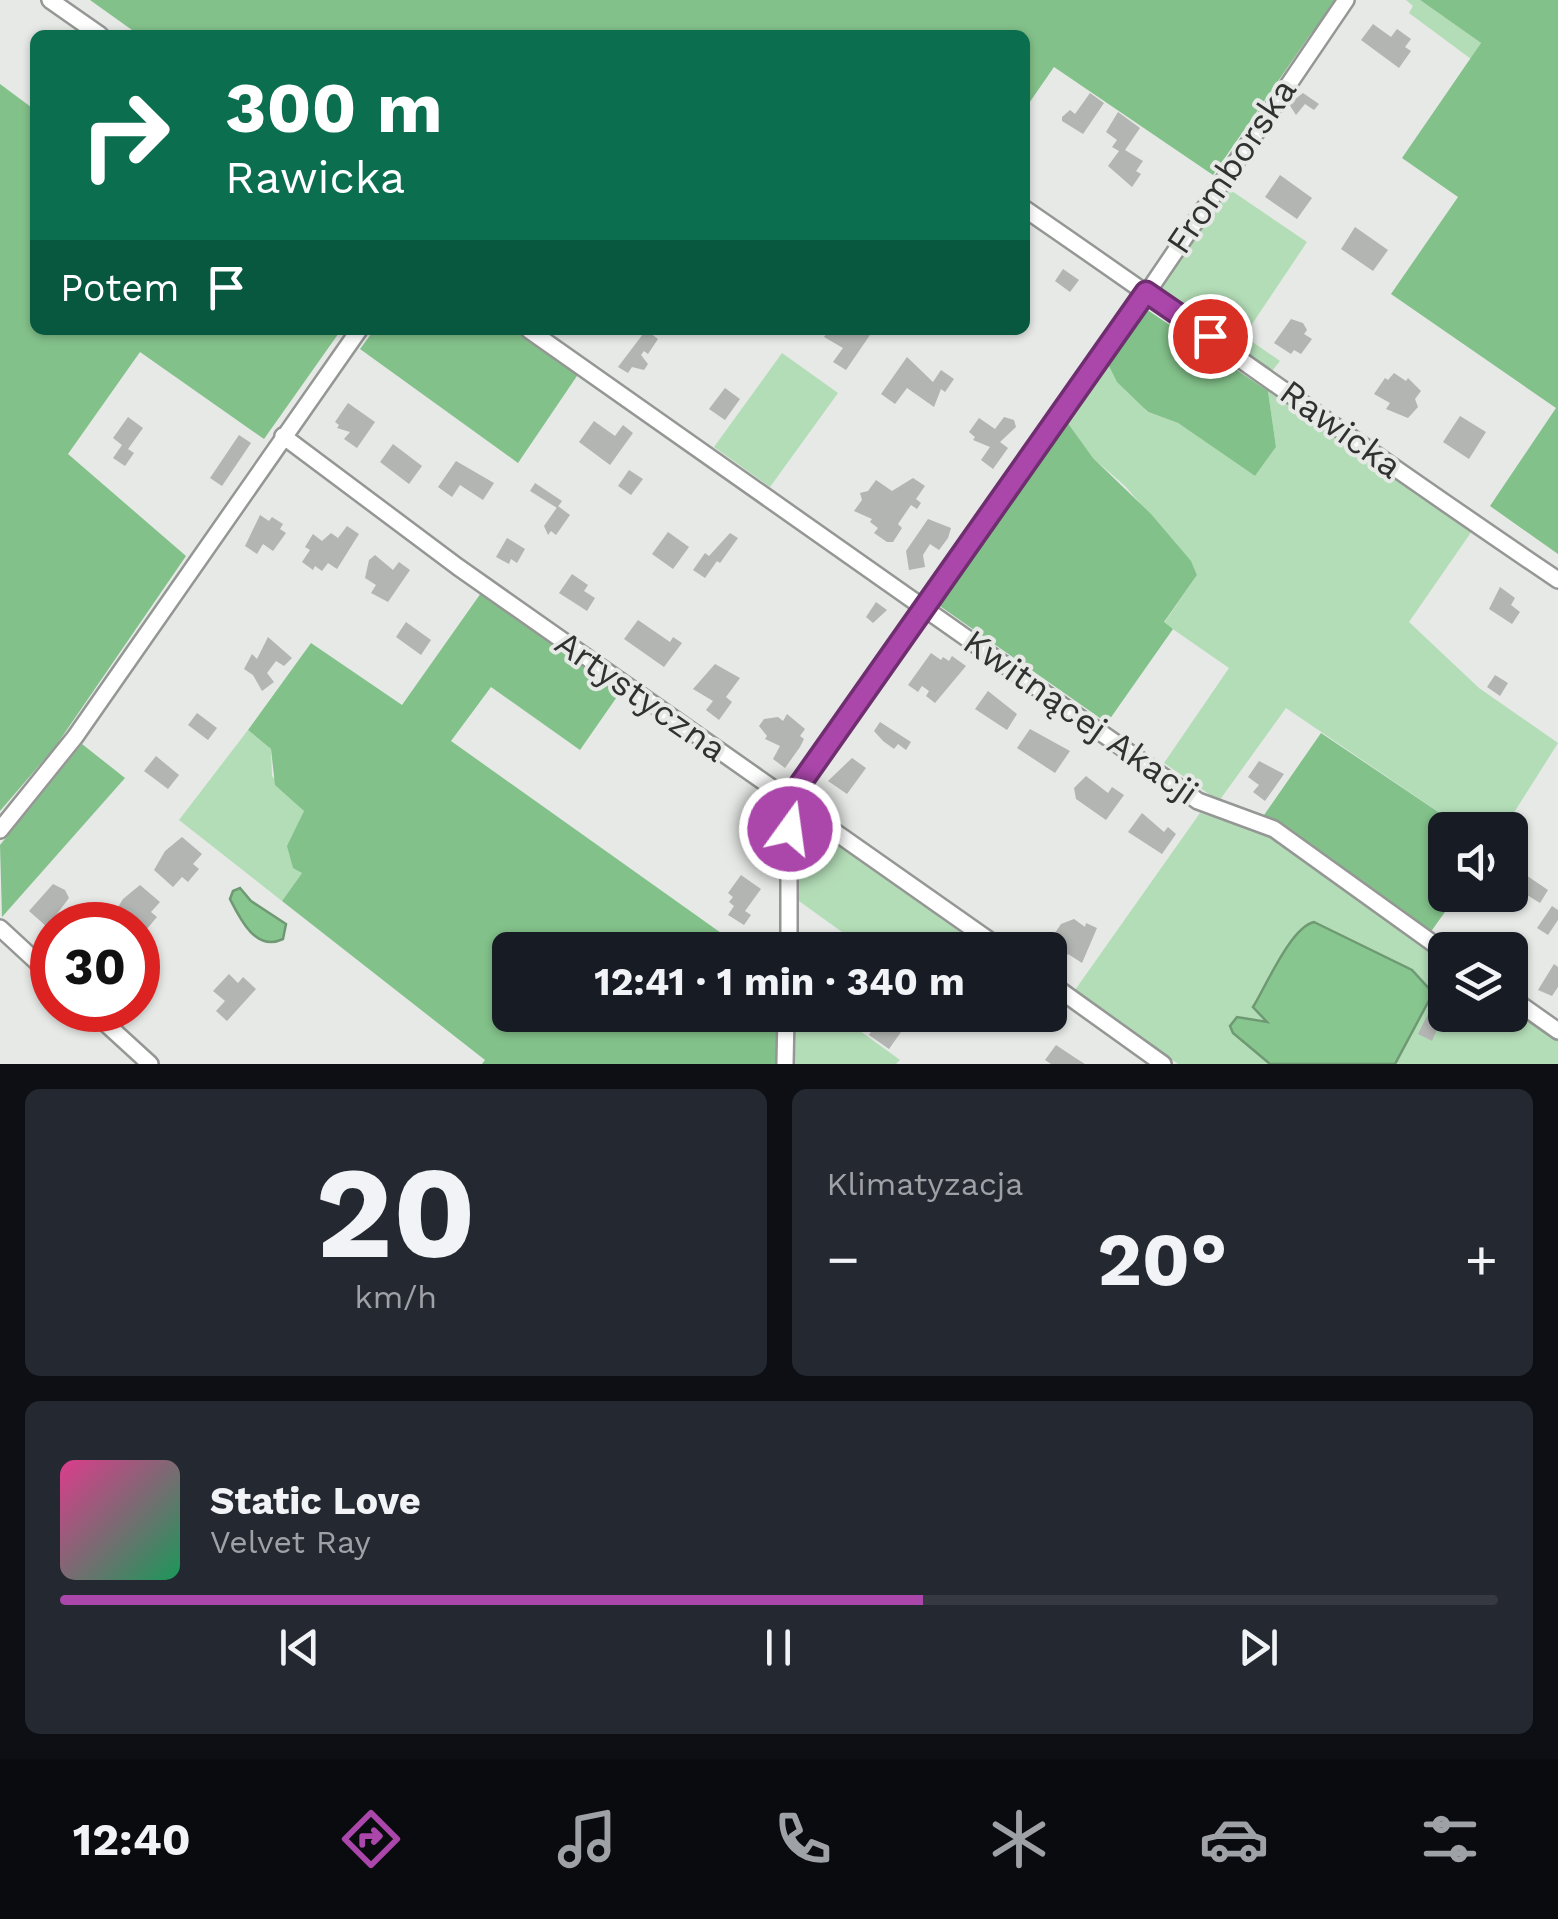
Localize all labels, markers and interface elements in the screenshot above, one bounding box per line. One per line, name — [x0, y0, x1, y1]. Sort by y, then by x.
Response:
text: 300 m — [225, 67, 443, 149]
icon: right — [60, 70, 190, 200]
street label: Fromborska — [1157, 70, 1305, 262]
text: Rawicka — [225, 151, 405, 204]
icon: arrive — [199, 260, 254, 315]
text: Potem — [60, 266, 179, 310]
pin — [1168, 294, 1253, 379]
icon: arrive — [1183, 309, 1238, 364]
street label: Rawicka — [1272, 371, 1410, 487]
street label: Kwitnącej Akacji — [956, 620, 1206, 814]
street label: Artystyczna — [547, 622, 735, 770]
position arrow — [738, 777, 842, 881]
map controls — [1428, 812, 1528, 1032]
button: sound — [1428, 812, 1528, 912]
speed limit sign: 30 — [30, 902, 160, 1032]
button: layers — [1428, 932, 1528, 1032]
text: 12:41 · 1 min · 340 m — [594, 960, 965, 1004]
text: 20 — [315, 1136, 476, 1289]
text: Klimatyzacja — [827, 1165, 1023, 1203]
text: 20° — [1097, 1215, 1227, 1303]
text: − — [827, 1227, 860, 1291]
text: + — [1465, 1227, 1498, 1291]
text: km/h — [355, 1278, 437, 1316]
text: Static Love — [210, 1479, 421, 1523]
text: Velvet Ray — [210, 1523, 371, 1561]
icon: previous — [272, 1620, 327, 1675]
icon: pause — [751, 1620, 806, 1675]
icon: next — [1231, 1620, 1286, 1675]
icon: directions — [336, 1804, 406, 1874]
icon: music — [552, 1804, 622, 1874]
icon: phone — [768, 1804, 838, 1874]
icon: climate — [984, 1804, 1054, 1874]
icon: car — [1199, 1804, 1269, 1874]
icon: filters — [1415, 1804, 1485, 1874]
text: 12:40 — [73, 1813, 191, 1866]

